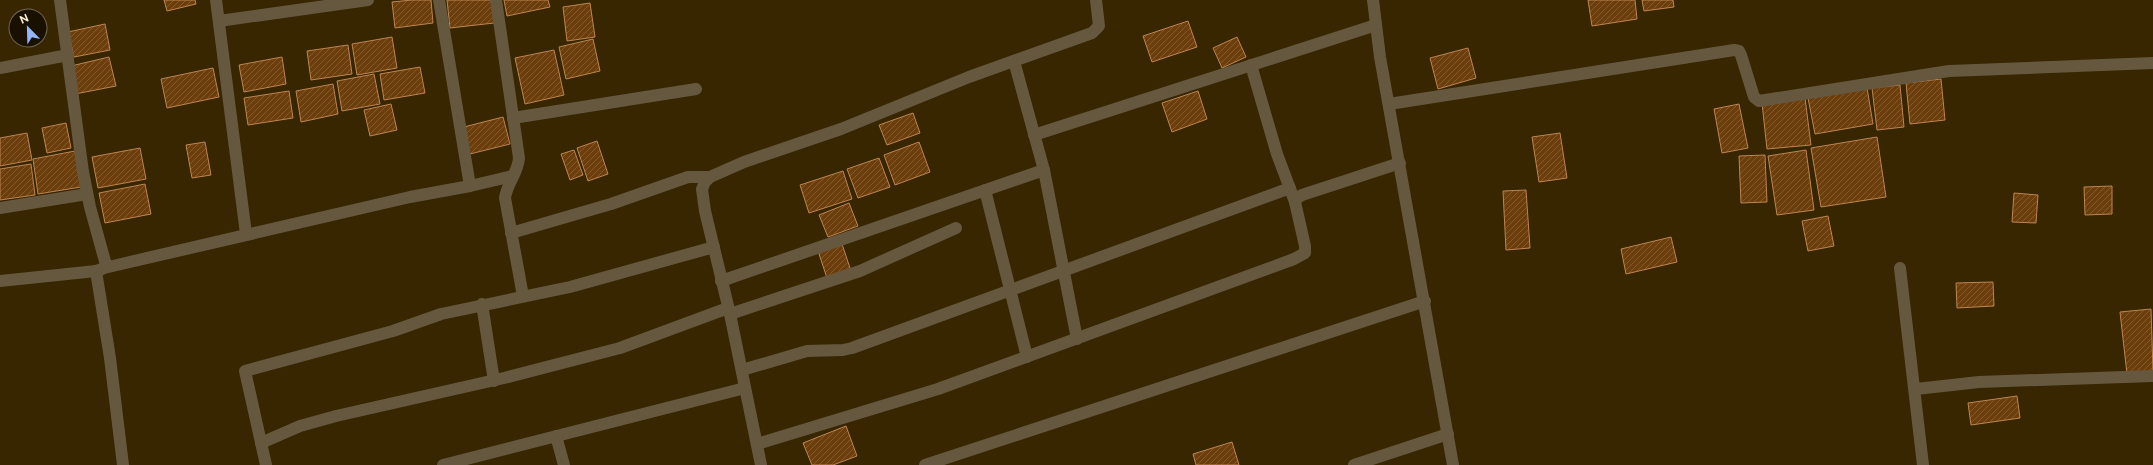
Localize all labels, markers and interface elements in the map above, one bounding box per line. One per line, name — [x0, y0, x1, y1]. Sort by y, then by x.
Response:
north arrow — [8, 8, 48, 48]
text: N — [18, 12, 31, 27]

